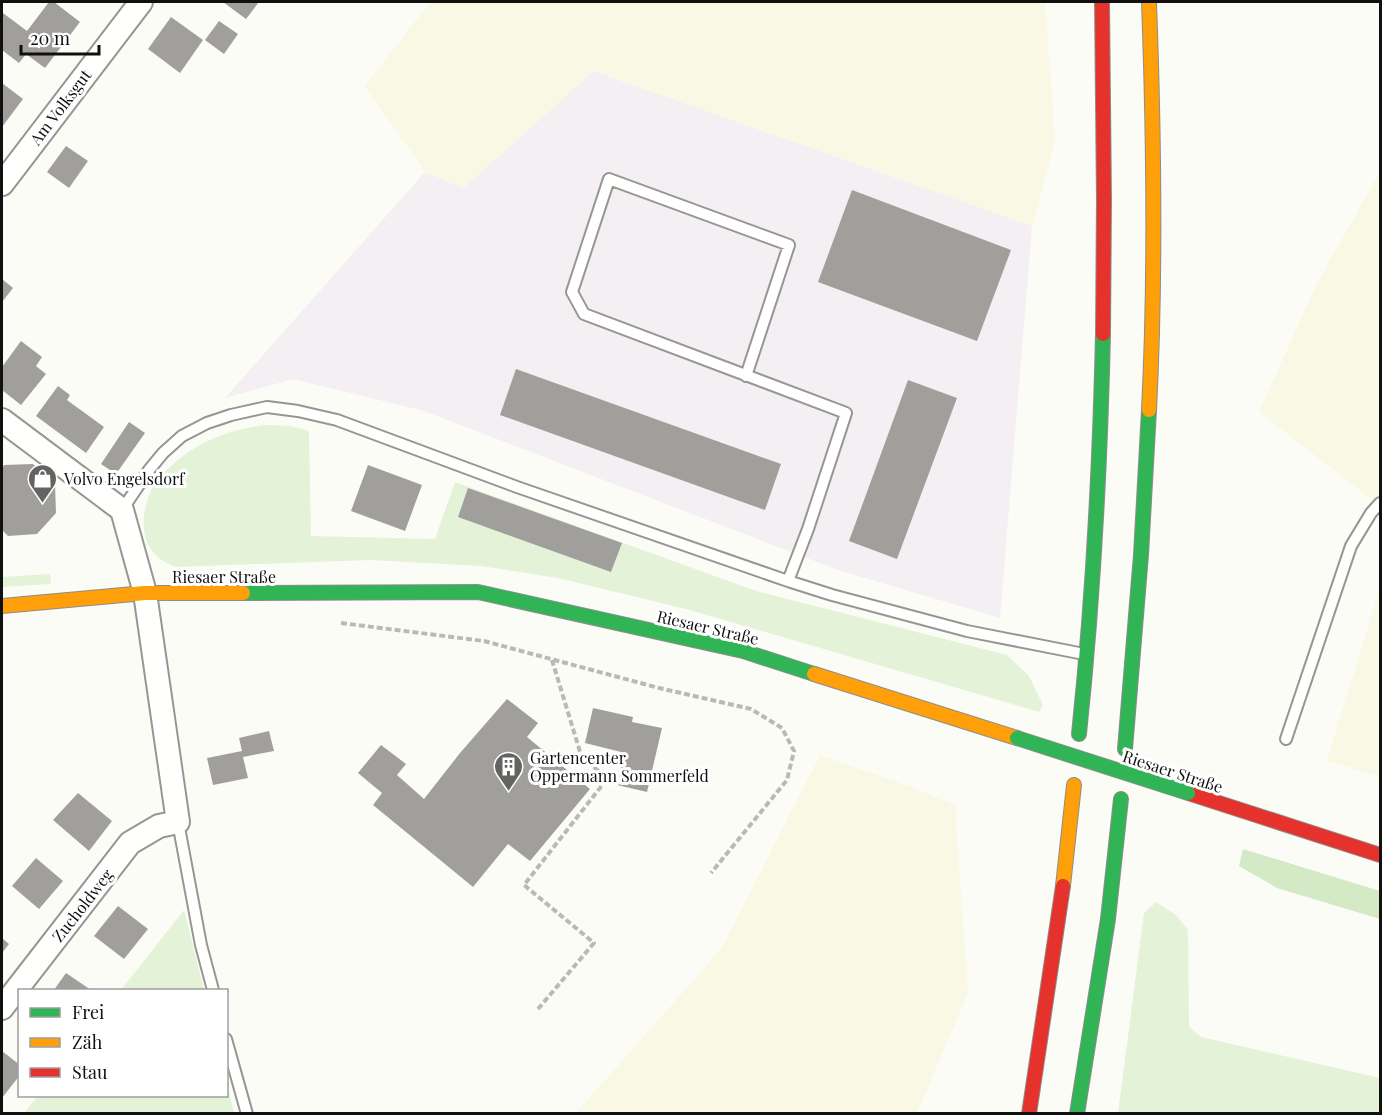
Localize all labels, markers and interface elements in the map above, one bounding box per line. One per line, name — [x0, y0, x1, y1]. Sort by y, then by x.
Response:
scale bar — [21, 18, 99, 56]
text: 20 m — [30, 26, 70, 50]
street label: Am Volksgut — [24, 65, 95, 150]
shop icon: Volvo Engelsdorf — [27, 462, 59, 504]
place label: Volvo Engelsdorf — [63, 468, 186, 489]
street label: Riesaer Straße — [172, 566, 276, 587]
street label: Riesaer Straße — [655, 605, 761, 649]
street label: Riesaer Straße — [1120, 745, 1226, 797]
place label: Gartencenter Oppermann Sommerfeld — [530, 747, 709, 786]
building icon: Gartencenter Oppermann Sommerfeld — [493, 750, 525, 792]
street label: Zucholdweg — [47, 864, 117, 946]
legend — [18, 989, 228, 1097]
text: Frei — [72, 1000, 104, 1024]
text: Zäh — [72, 1030, 103, 1054]
text: Stau — [72, 1060, 108, 1084]

